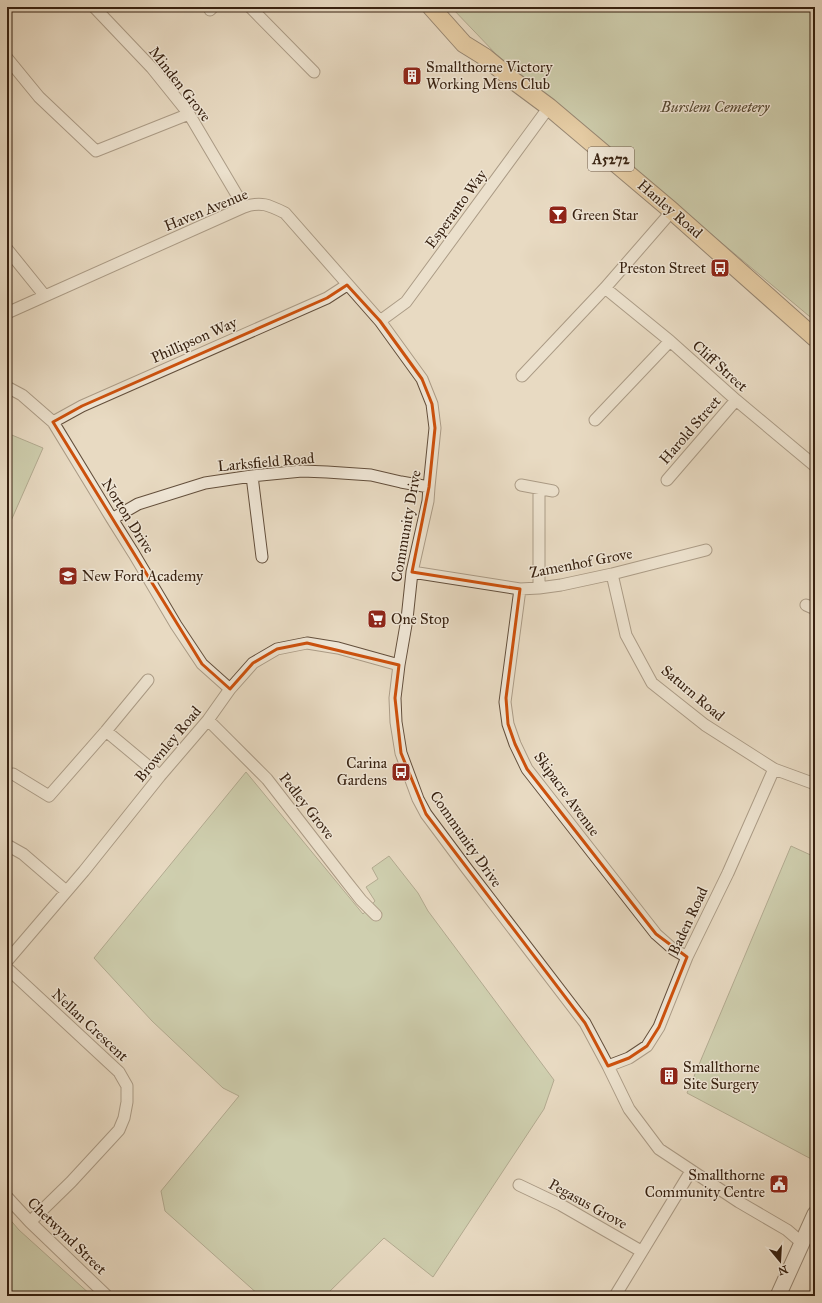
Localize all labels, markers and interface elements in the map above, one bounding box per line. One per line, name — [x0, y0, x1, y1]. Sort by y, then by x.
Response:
street label: Minden Grove — [145, 43, 215, 125]
place label: Smallthorne Victory Working Mens Club — [426, 58, 553, 93]
building icon: Smallthorne Victory Working Mens Club — [401, 65, 423, 87]
park label: Burslem Cemetery — [660, 98, 771, 116]
road number: A5272 — [588, 147, 634, 171]
street label: Esperanto Way — [421, 165, 491, 252]
street label: Hanley Road — [634, 176, 706, 242]
street label: Haven Avenue — [161, 185, 251, 235]
bar icon: Green Star — [547, 204, 569, 226]
place label: Green Star — [572, 206, 639, 224]
bus stop icon: Preston Street — [709, 257, 731, 279]
place label: Preston Street — [619, 259, 707, 277]
street label: Phillipson Way — [148, 313, 241, 367]
street label: Cliff Street — [689, 337, 752, 396]
street label: Harold Street — [655, 392, 725, 468]
street label: Larksfield Road — [217, 449, 316, 475]
street label: Community Drive — [387, 469, 425, 583]
street label: Norton Drive — [98, 475, 158, 557]
street label: Zamenhof Grove — [528, 544, 634, 582]
school or university icon: New Ford Academy — [57, 565, 79, 587]
place label: New Ford Academy — [82, 567, 204, 585]
supermarket icon: One Stop — [366, 608, 388, 630]
place label: One Stop — [391, 610, 449, 628]
street label: Saturn Road — [658, 661, 729, 725]
street label: Brownley Road — [131, 702, 205, 786]
street label: Skipacre Avenue — [530, 748, 604, 840]
place label: Carina Gardens — [337, 754, 388, 789]
bus stop icon: Carina Gardens — [390, 761, 412, 783]
street label: Pedley Grove — [275, 769, 339, 843]
street label: Community Drive — [426, 787, 506, 891]
street label: Baden Road — [664, 884, 712, 958]
street label: Nellan Crescent — [48, 985, 132, 1065]
place label: Smallthorne Site Surgery — [683, 1058, 760, 1093]
building icon: Smallthorne Site Surgery — [658, 1065, 680, 1087]
place label: Smallthorne Community Centre — [645, 1166, 765, 1201]
public building icon: Smallthorne Community Centre — [768, 1173, 790, 1195]
street label: Pegasus Grove — [545, 1175, 631, 1233]
street label: Chetwynd Street — [24, 1194, 111, 1279]
north arrow — [760, 1241, 800, 1281]
text: N — [776, 1262, 789, 1278]

